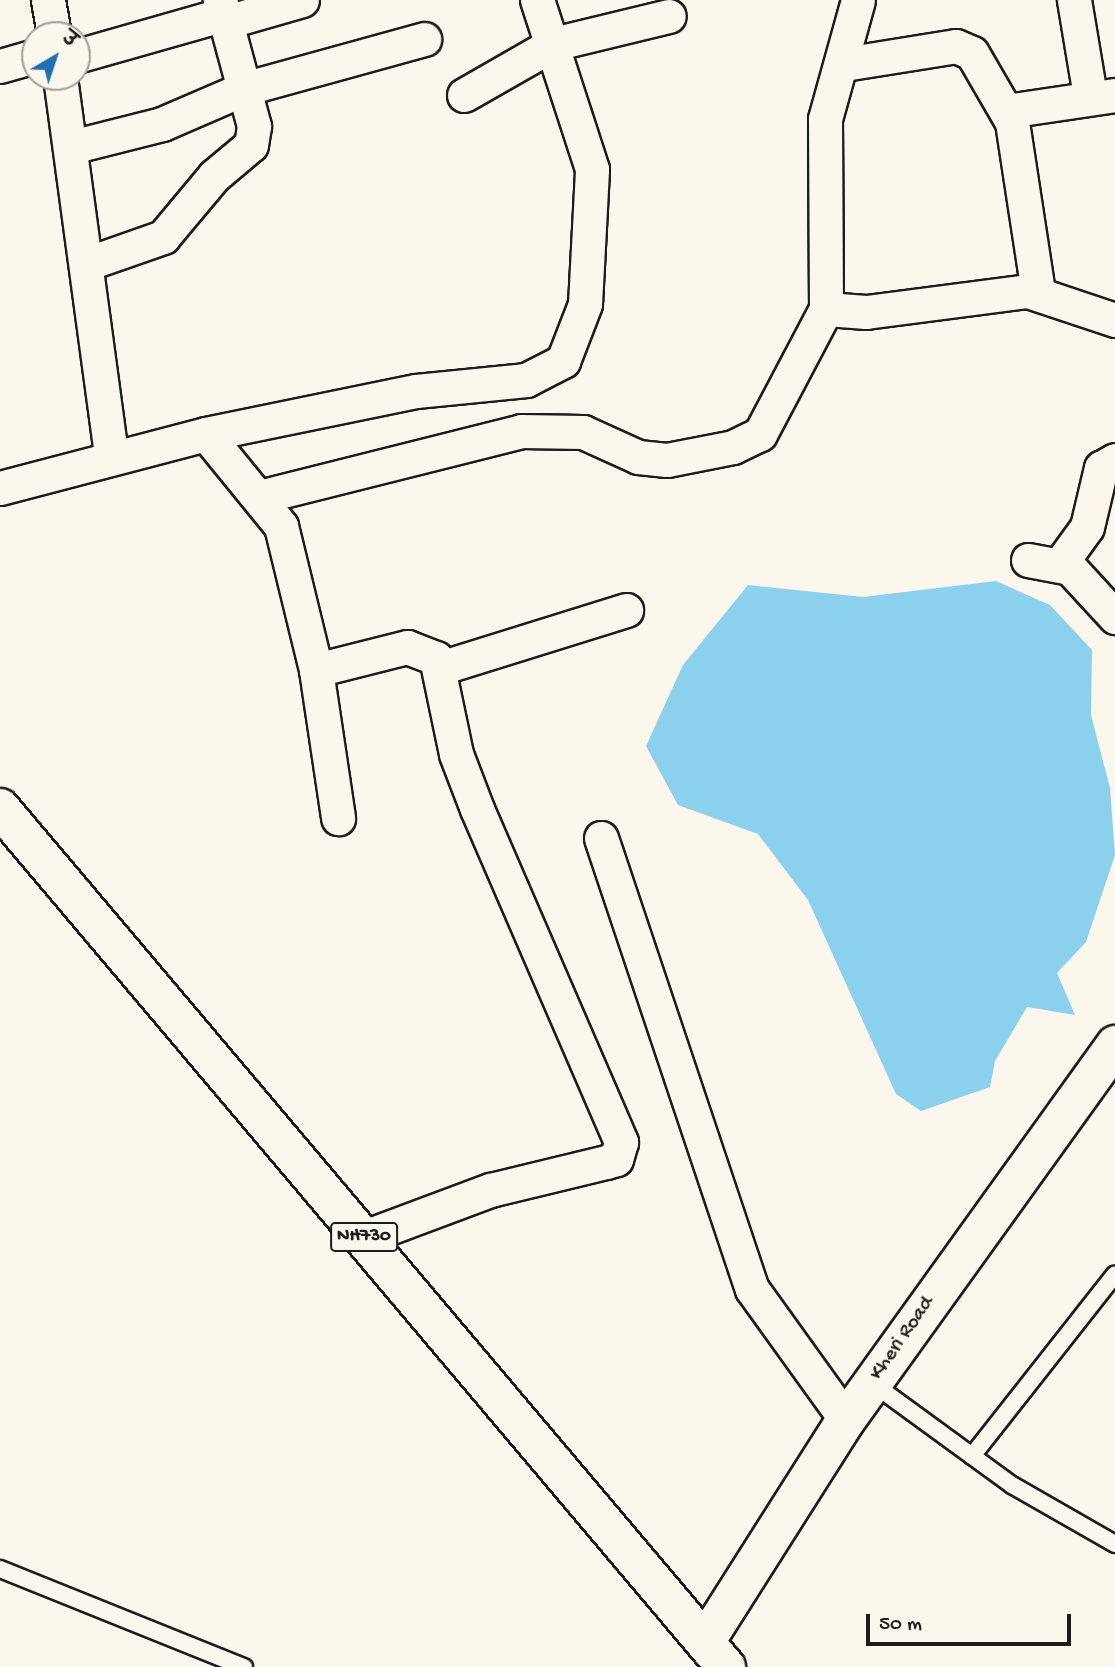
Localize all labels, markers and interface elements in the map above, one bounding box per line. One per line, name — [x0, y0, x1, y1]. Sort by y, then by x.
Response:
north arrow — [21, 21, 91, 91]
text: उ — [56, 28, 80, 54]
road number: NH730 — [329, 1222, 399, 1252]
street label: Kheri Road — [865, 1292, 941, 1386]
scale bar — [870, 1600, 1075, 1644]
text: 50 m — [879, 1613, 922, 1638]

